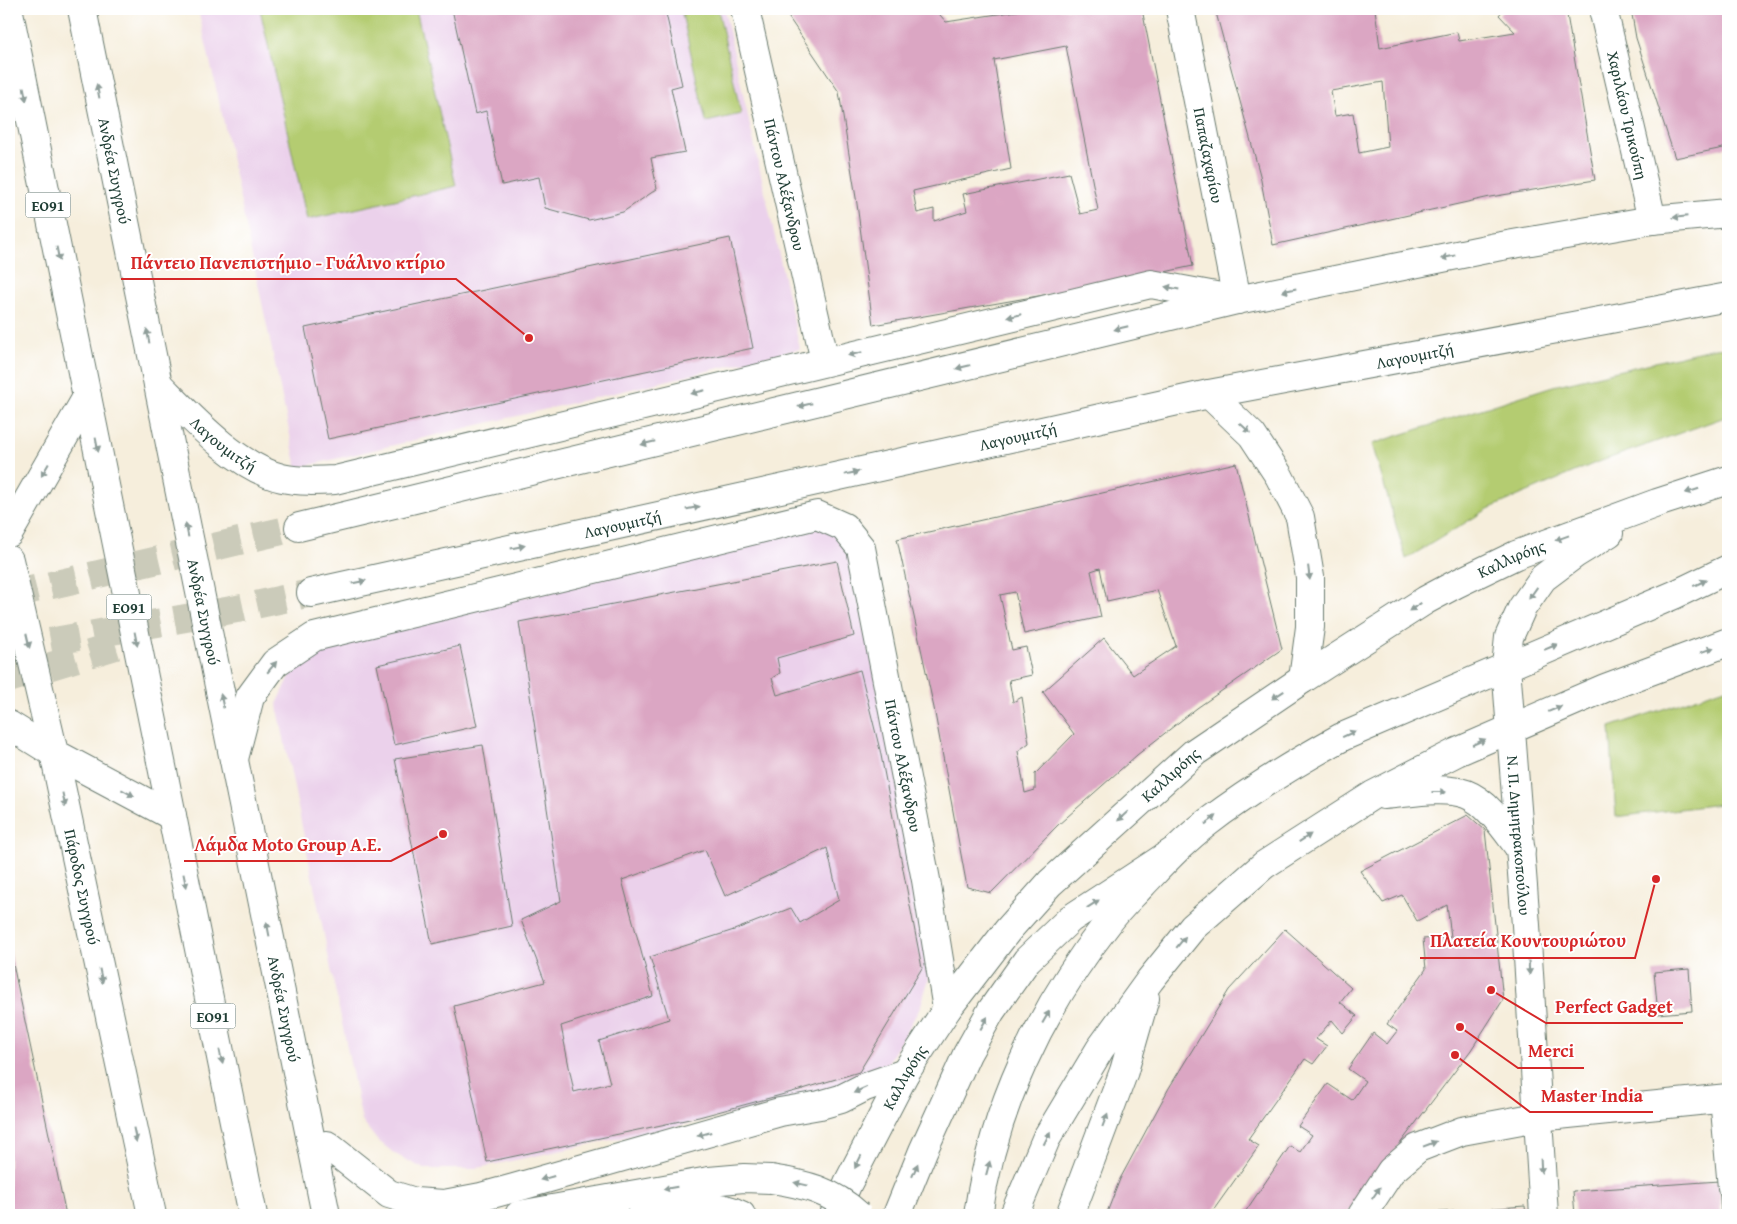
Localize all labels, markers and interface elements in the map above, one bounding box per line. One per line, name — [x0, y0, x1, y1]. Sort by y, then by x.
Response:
street label: Χαριλάου Τρικούπη — [1601, 49, 1654, 182]
one-way arrow — [94, 83, 102, 99]
one-way arrow — [22, 87, 30, 103]
street label: Παπαζαχαρίου — [1188, 105, 1230, 205]
street label: Ανδρέα Συγγρού — [92, 115, 137, 226]
street label: Πάντου Αλέξανδρου — [758, 116, 812, 253]
road number: ΕΟ91 — [26, 192, 70, 218]
one-way arrow — [1671, 214, 1687, 222]
one-way arrow — [54, 246, 62, 262]
callout: Πάντειο Πανεπιστήμιο - Γυάλινο κτίριο — [121, 246, 456, 279]
text: Πάντειο Πανεπιστήμιο - Γυάλινο κτίριο — [131, 249, 445, 276]
one-way arrow — [1441, 253, 1456, 261]
one-way arrow — [1163, 283, 1179, 291]
one-way arrow — [1281, 286, 1297, 294]
one-way arrow — [1006, 312, 1021, 320]
one-way arrow — [1114, 324, 1129, 332]
one-way arrow — [144, 329, 152, 344]
street label: Λαγουμιτζή — [1374, 337, 1455, 375]
one-way arrow — [848, 350, 863, 358]
one-way arrow — [956, 363, 971, 371]
one-way arrow — [690, 388, 705, 396]
one-way arrow — [798, 401, 813, 409]
street label: Λαγουμιτζή — [185, 410, 261, 478]
street label: Λαγουμιτζή — [977, 416, 1059, 457]
one-way arrow — [1238, 422, 1250, 434]
one-way arrow — [93, 438, 101, 454]
one-way arrow — [640, 439, 655, 447]
one-way arrow — [41, 462, 49, 477]
one-way arrow — [844, 469, 860, 477]
one-way arrow — [1685, 488, 1700, 496]
street label: Λαγουμιτζή — [581, 504, 663, 544]
one-way arrow — [686, 504, 702, 512]
one-way arrow — [183, 522, 191, 538]
street label: Καλλιρόης — [1473, 533, 1549, 584]
one-way arrow — [1554, 535, 1569, 542]
one-way arrow — [510, 543, 525, 551]
street label: Ανδρέα Συγγρού — [181, 556, 226, 667]
one-way arrow — [1305, 566, 1313, 582]
one-way arrow — [351, 578, 367, 586]
one-way arrow — [1693, 579, 1707, 587]
one-way arrow — [1528, 586, 1538, 600]
road number: ΕΟ91 — [106, 594, 152, 620]
one-way arrow — [1408, 603, 1422, 612]
one-way arrow — [132, 631, 140, 646]
one-way arrow — [24, 634, 32, 649]
one-way arrow — [1544, 643, 1559, 651]
one-way arrow — [1700, 646, 1715, 654]
one-way arrow — [267, 661, 278, 674]
one-way arrow — [1272, 690, 1285, 700]
one-way arrow — [218, 693, 226, 709]
street label: Πάντου Αλέξανδρου — [879, 697, 928, 834]
one-way arrow — [1548, 705, 1562, 713]
one-way arrow — [1342, 730, 1356, 738]
one-way arrow — [1472, 737, 1486, 745]
street label: Καλλιρόης — [1135, 741, 1205, 807]
street label: Ν. Π. Δημητρακοπούλου — [1501, 755, 1537, 916]
one-way arrow — [1431, 788, 1447, 796]
one-way arrow — [121, 789, 135, 797]
one-way arrow — [60, 792, 68, 807]
one-way arrow — [1117, 810, 1129, 822]
one-way arrow — [1205, 815, 1218, 825]
street label: Πάροδος Συγγρού — [58, 827, 106, 947]
callout: Λάμδα Moto Group Α.Ε. — [184, 828, 391, 861]
text: Λάμδα Moto Group Α.Ε. — [194, 831, 382, 858]
one-way arrow — [1298, 834, 1312, 843]
one-way arrow — [181, 873, 189, 889]
one-way arrow — [1086, 900, 1099, 909]
one-way arrow — [264, 920, 272, 936]
callout: Πλατεία Κουντουριώτου — [1420, 925, 1635, 958]
text: Πλατεία Κουντουριώτου — [1430, 927, 1626, 954]
one-way arrow — [1175, 936, 1186, 949]
street label: Ανδρέα Συγγρού — [262, 953, 307, 1064]
one-way arrow — [1525, 960, 1533, 976]
one-way arrow — [97, 968, 105, 983]
callout: Perfect Gadget — [1546, 990, 1683, 1023]
text: Perfect Gadget — [1555, 993, 1673, 1020]
road number: ΕΟ91 — [190, 1004, 236, 1028]
one-way arrow — [1042, 1010, 1051, 1024]
one-way arrow — [980, 1017, 989, 1030]
callout: Merci — [1518, 1035, 1584, 1068]
text: Merci — [1528, 1037, 1575, 1064]
street label: Καλλιρόης — [876, 1039, 933, 1114]
one-way arrow — [217, 1050, 225, 1065]
callout: Master India — [1530, 1079, 1653, 1112]
text: Master India — [1541, 1082, 1644, 1109]
one-way arrow — [852, 1085, 867, 1094]
one-way arrow — [1102, 1113, 1109, 1128]
one-way arrow — [131, 1127, 139, 1142]
one-way arrow — [696, 1130, 711, 1138]
one-way arrow — [1043, 1131, 1051, 1145]
one-way arrow — [1423, 1139, 1437, 1147]
one-way arrow — [854, 1156, 863, 1169]
one-way arrow — [1538, 1158, 1546, 1174]
one-way arrow — [984, 1160, 992, 1175]
one-way arrow — [911, 1163, 919, 1177]
one-way arrow — [540, 1175, 555, 1183]
one-way arrow — [793, 1180, 808, 1188]
one-way arrow — [662, 1184, 678, 1192]
one-way arrow — [1371, 1187, 1381, 1200]

